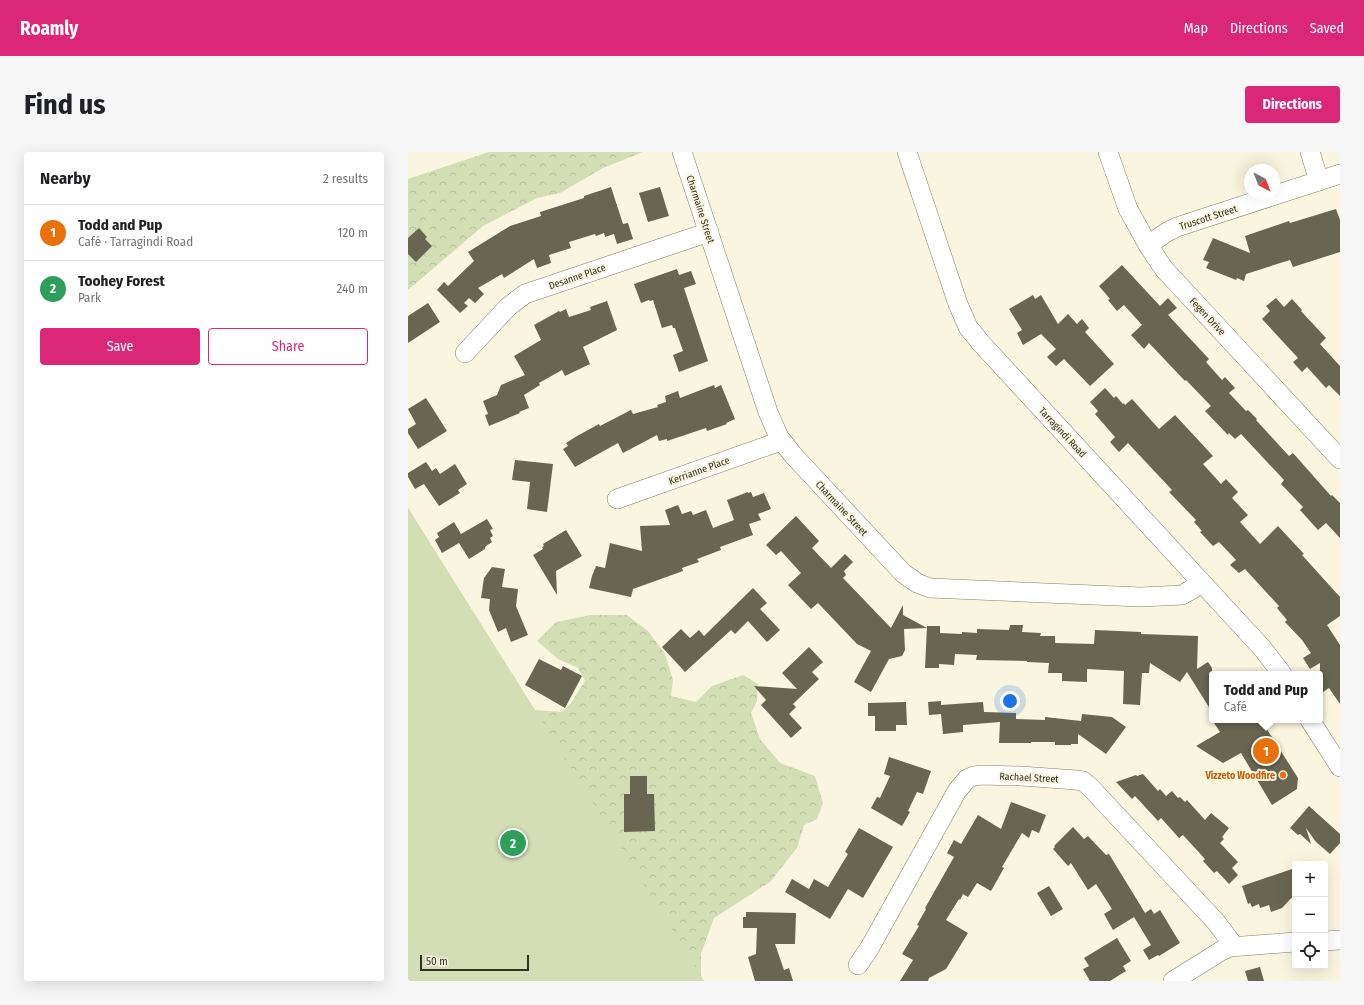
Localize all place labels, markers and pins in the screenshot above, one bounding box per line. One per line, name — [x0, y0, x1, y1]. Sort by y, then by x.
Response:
pin: 1 — [1253, 736, 1279, 766]
place label: Vizzeto Woodfire — [1204, 770, 1275, 782]
marker: Vizzeto Woodfire — [1278, 770, 1288, 780]
pin: 2 — [500, 828, 526, 858]

